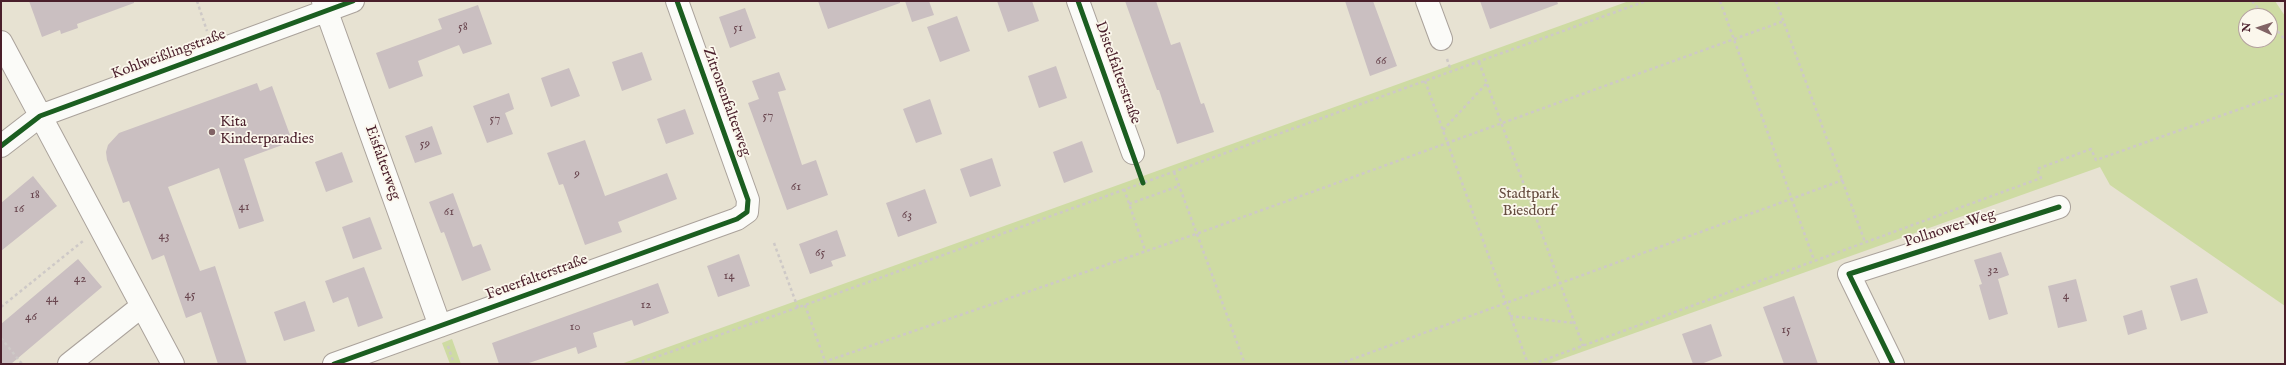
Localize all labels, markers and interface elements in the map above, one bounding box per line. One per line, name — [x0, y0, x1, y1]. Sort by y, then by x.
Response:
north arrow — [2238, 8, 2278, 48]
house number: 58 — [458, 19, 468, 35]
street label: Distelfalterstraße — [1090, 19, 1144, 127]
house number: 51 — [733, 20, 743, 36]
text: N — [2240, 22, 2254, 33]
street label: Kohlweißlingstraße — [109, 26, 229, 84]
street label: Zitronenfalterweg — [698, 45, 754, 159]
house number: 66 — [1376, 53, 1386, 69]
house number: 57 — [763, 108, 773, 124]
house number: 57 — [490, 111, 500, 127]
place label: Kita Kinderparadies — [220, 114, 314, 149]
street label: Eisfalterweg — [360, 123, 404, 203]
marker: Kita Kinderparadies — [207, 127, 217, 137]
house number: 59 — [420, 136, 430, 152]
house number: 9 — [574, 166, 580, 182]
house number: 61 — [791, 179, 801, 195]
park label: Stadtpark Biesdorf — [1499, 186, 1559, 221]
house number: 18 — [30, 187, 40, 203]
house number: 41 — [238, 199, 250, 215]
house number: 16 — [14, 201, 24, 217]
house number: 61 — [444, 204, 454, 220]
street label: Pollnower Weg — [1902, 206, 1998, 252]
house number: 63 — [902, 207, 912, 223]
house number: 43 — [158, 228, 170, 244]
house number: 65 — [815, 245, 825, 261]
street label: Feuerfalterstraße — [484, 251, 590, 305]
house number: 32 — [1988, 262, 1998, 278]
house number: 14 — [723, 268, 735, 284]
house number: 42 — [74, 271, 86, 287]
house number: 45 — [184, 287, 196, 303]
house number: 4 — [2063, 288, 2069, 304]
house number: 44 — [46, 291, 58, 307]
house number: 12 — [641, 297, 651, 313]
house number: 46 — [25, 309, 37, 325]
house number: 10 — [569, 319, 581, 335]
house number: 15 — [1781, 322, 1791, 338]

